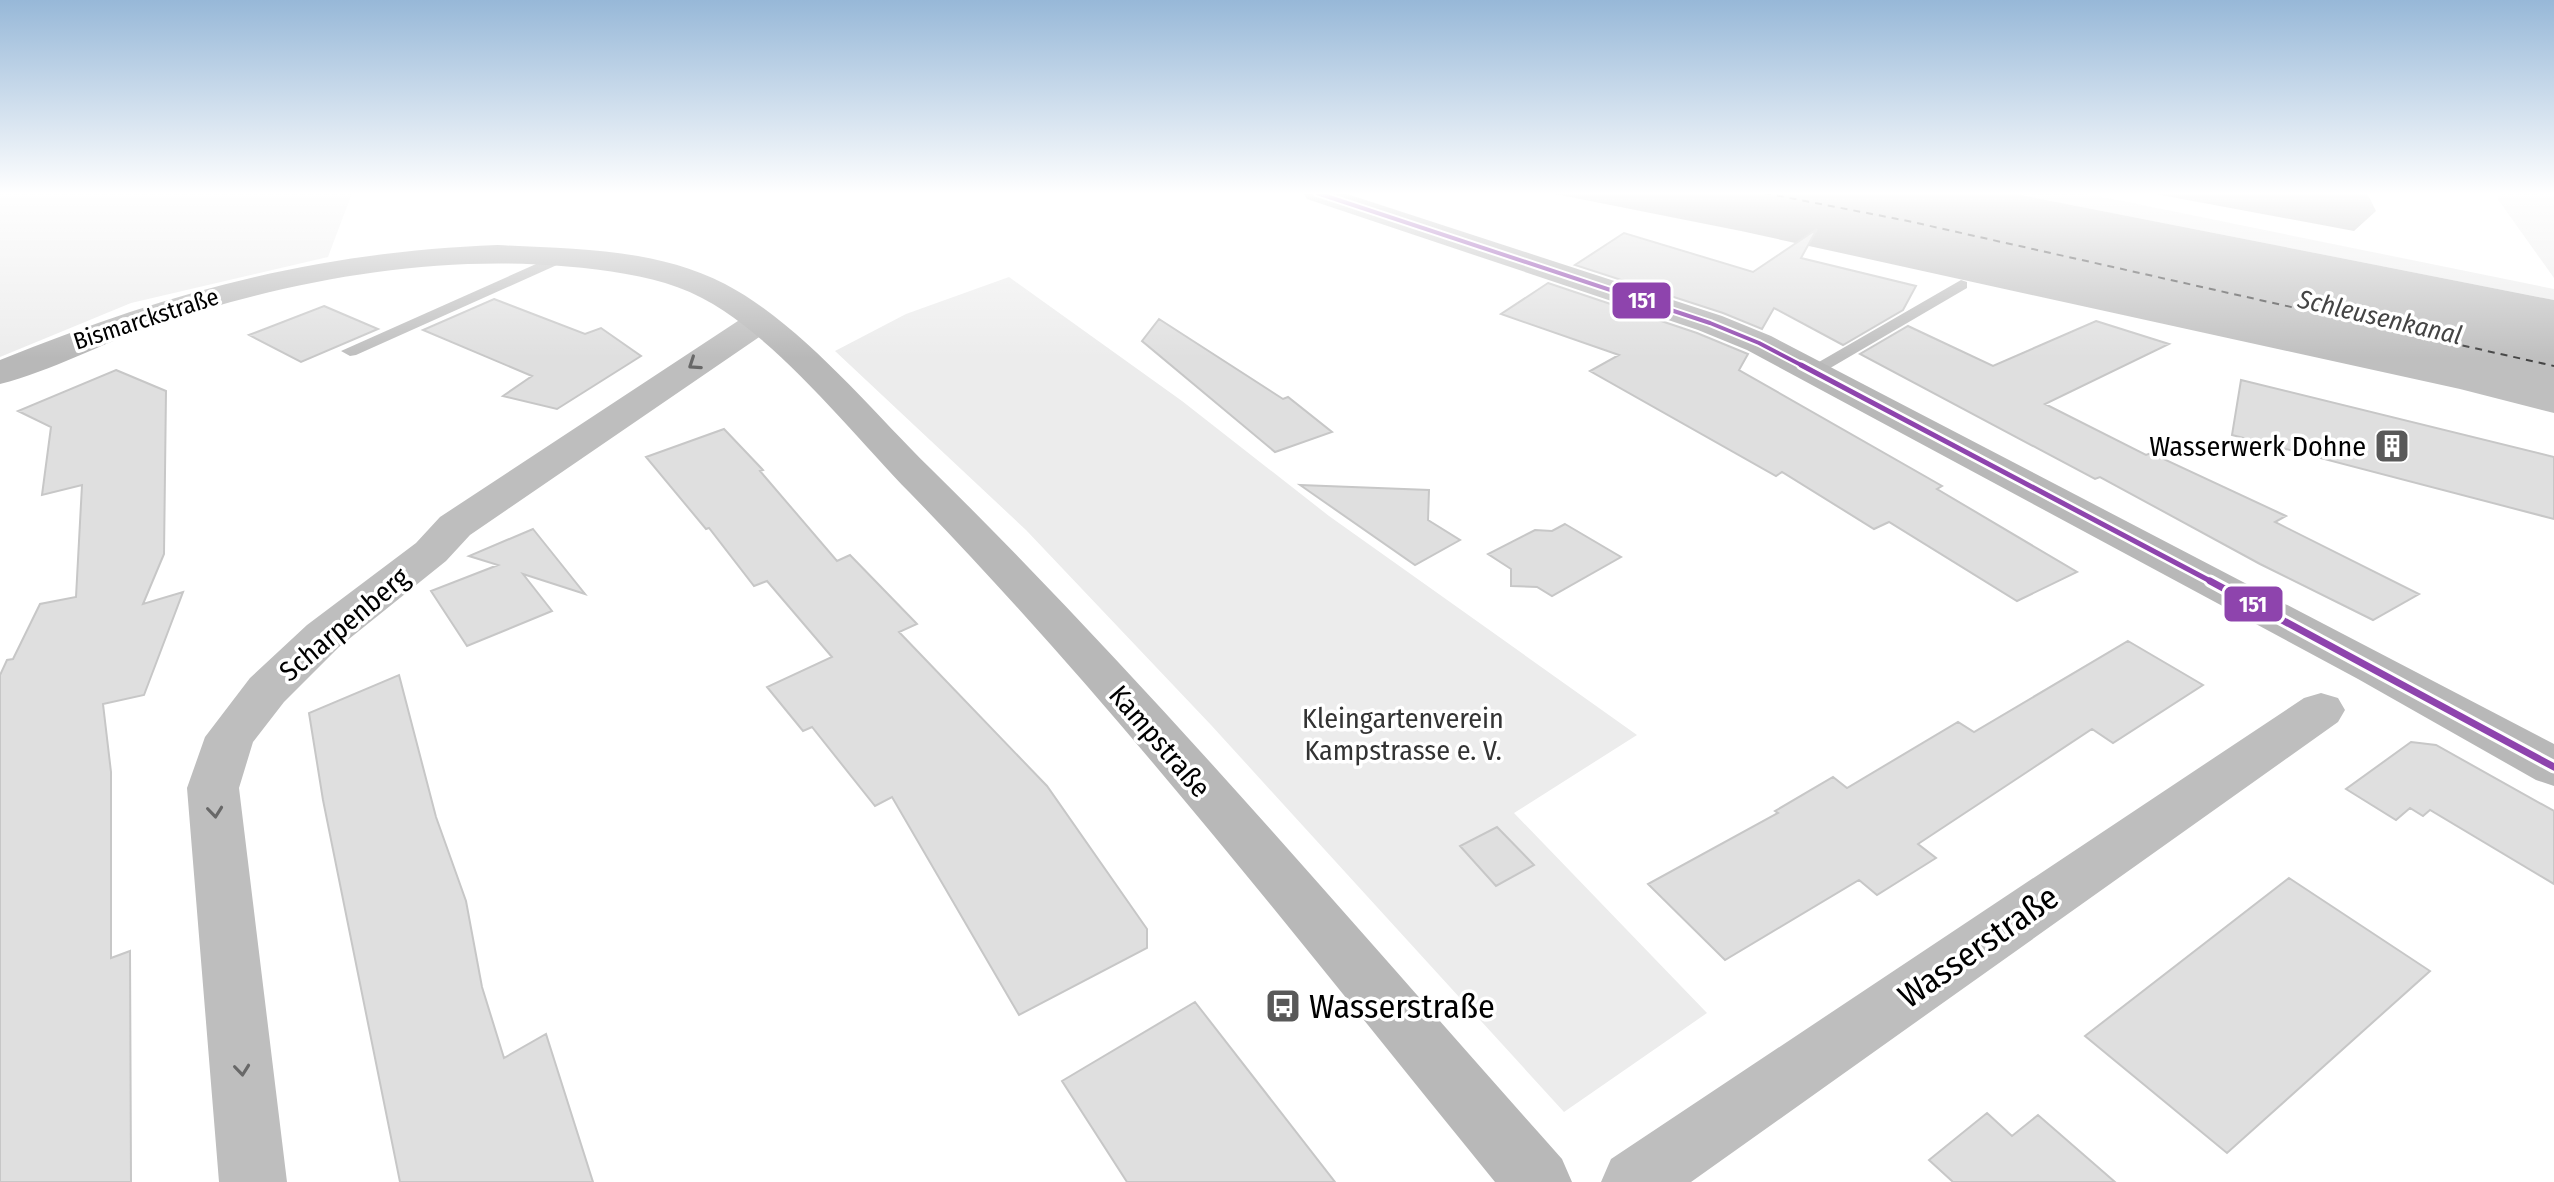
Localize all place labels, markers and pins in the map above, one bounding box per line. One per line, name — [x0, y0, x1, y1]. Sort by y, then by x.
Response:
building icon: Wasserwerk Dohne — [2373, 427, 2411, 465]
place label: Wasserwerk Dohne — [2149, 430, 2366, 463]
place label: Wasserstraße — [1309, 986, 1495, 1027]
bus stop icon: Wasserstraße — [1264, 987, 1302, 1025]

